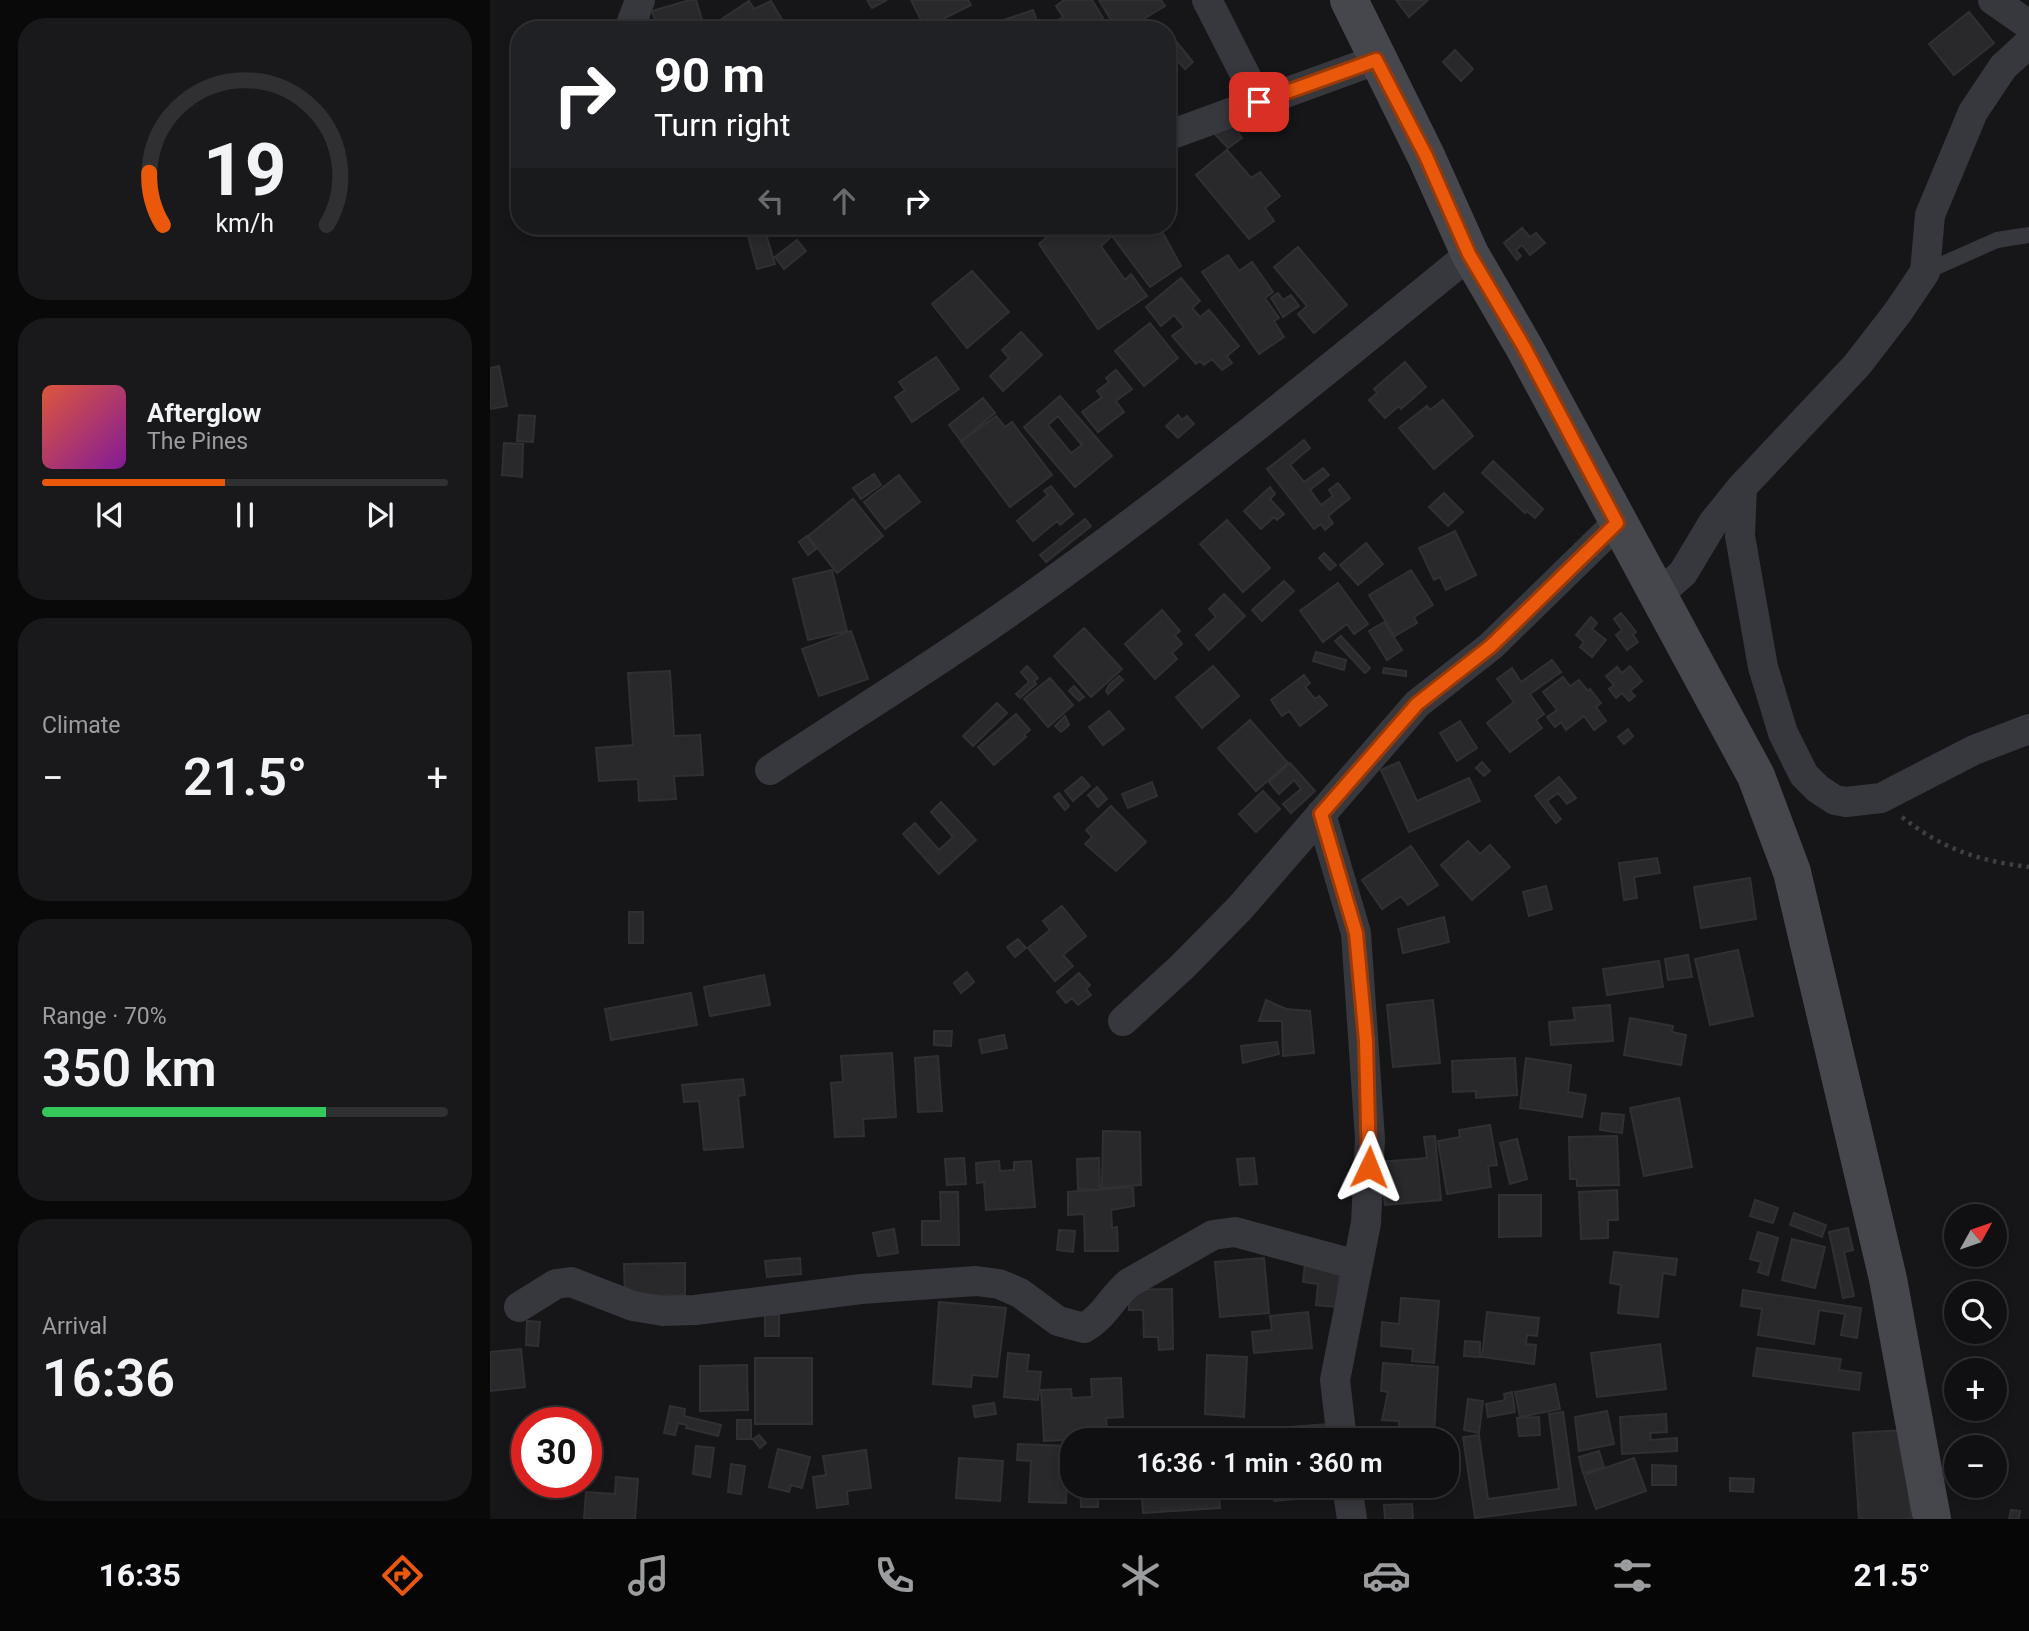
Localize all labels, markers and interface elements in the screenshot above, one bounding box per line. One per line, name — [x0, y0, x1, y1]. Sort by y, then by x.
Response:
text: 90 m — [654, 47, 765, 104]
icon: right — [539, 49, 630, 140]
pin — [1229, 72, 1289, 132]
icon: arrive — [1240, 83, 1278, 121]
text: Turn right — [654, 106, 790, 144]
text: 19 — [203, 127, 287, 213]
icon: left — [752, 182, 790, 220]
icon: ahead — [825, 182, 863, 220]
icon: right — [898, 182, 936, 220]
text: km/h — [216, 209, 274, 238]
text: Afterglow — [147, 398, 261, 428]
text: The Pines — [147, 428, 248, 455]
icon: previous — [91, 496, 129, 534]
icon: pause — [226, 496, 264, 534]
icon: next — [361, 496, 399, 534]
text: Climate — [42, 712, 121, 739]
text: 21.5° — [183, 747, 307, 808]
text: − — [42, 756, 64, 800]
text: + — [426, 756, 448, 800]
text: Range · 70% — [42, 1003, 167, 1030]
text: 350 km — [42, 1038, 217, 1099]
position arrow — [1332, 1130, 1406, 1204]
north arrow — [1944, 1204, 2007, 1267]
map controls — [1944, 1204, 2007, 1498]
button: search — [1944, 1281, 2007, 1344]
text: Arrival — [42, 1313, 107, 1340]
text: 16:36 — [42, 1348, 175, 1409]
button: + — [1944, 1358, 2007, 1421]
speed limit sign: 30 — [511, 1407, 602, 1498]
button: − — [1944, 1435, 2007, 1498]
text: 16:36 · 1 min · 360 m — [1136, 1448, 1383, 1478]
icon: directions — [378, 1551, 427, 1600]
icon: music — [624, 1551, 673, 1600]
icon: phone — [870, 1551, 919, 1600]
icon: climate — [1116, 1551, 1165, 1600]
icon: car — [1362, 1551, 1411, 1600]
icon: filters — [1608, 1551, 1657, 1600]
text: 16:35 — [98, 1556, 181, 1594]
text: 21.5° — [1854, 1556, 1930, 1594]

